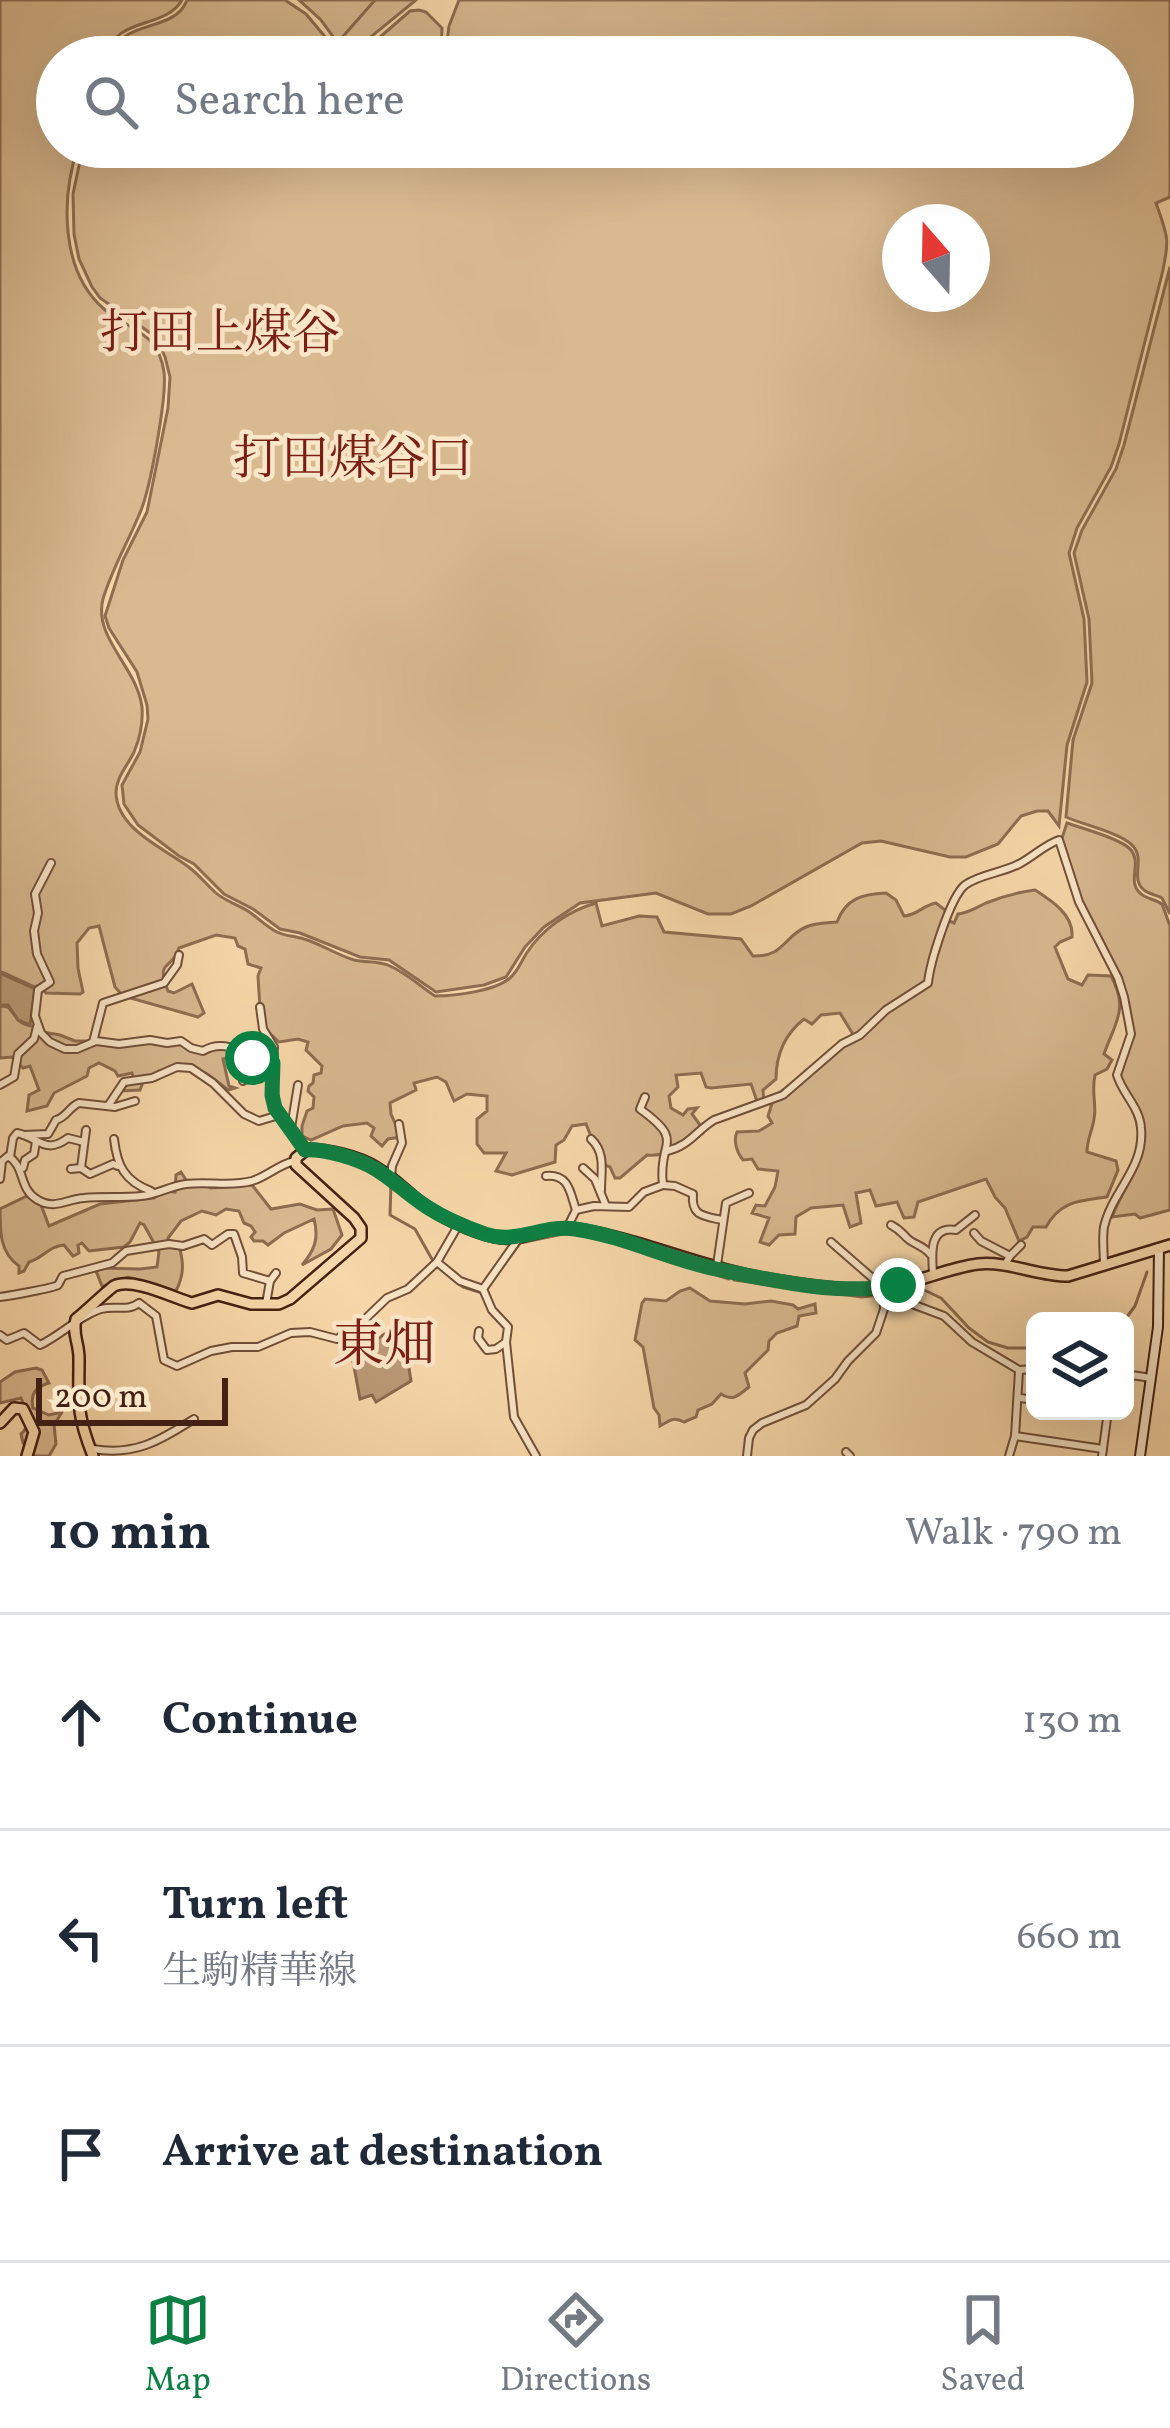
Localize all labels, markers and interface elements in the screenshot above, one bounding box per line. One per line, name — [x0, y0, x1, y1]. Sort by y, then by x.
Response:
search box — [36, 36, 1134, 168]
icon: search — [78, 69, 144, 135]
text: Search here — [174, 71, 405, 134]
north arrow — [882, 204, 990, 312]
district label: 打田上煤谷 — [100, 302, 340, 369]
district label: 打田煤谷口 — [233, 428, 473, 495]
route start — [225, 1031, 279, 1085]
route end — [871, 1258, 925, 1312]
district label: 東畑 — [333, 1312, 435, 1383]
map controls — [1026, 1312, 1134, 1420]
button: layers — [1026, 1312, 1134, 1420]
scale bar — [36, 1372, 228, 1425]
text: 200 m — [54, 1376, 148, 1422]
text: 10 min — [48, 1499, 211, 1570]
text: Walk · 790 m — [905, 1507, 1122, 1561]
icon: ahead — [48, 1689, 114, 1755]
text: Continue — [162, 1690, 358, 1753]
text: 130 m — [1022, 1695, 1122, 1749]
text: Turn left — [162, 1875, 348, 1938]
icon: left — [48, 1905, 114, 1971]
text: 660 m — [1017, 1911, 1122, 1965]
text: 生駒精華線 — [162, 1946, 357, 2000]
icon: arrive — [48, 2121, 114, 2187]
text: Arrive at destination — [162, 2122, 603, 2185]
tab: Map — [145, 2287, 211, 2405]
tab: Directions — [500, 2287, 651, 2405]
tab: Saved — [940, 2287, 1025, 2405]

